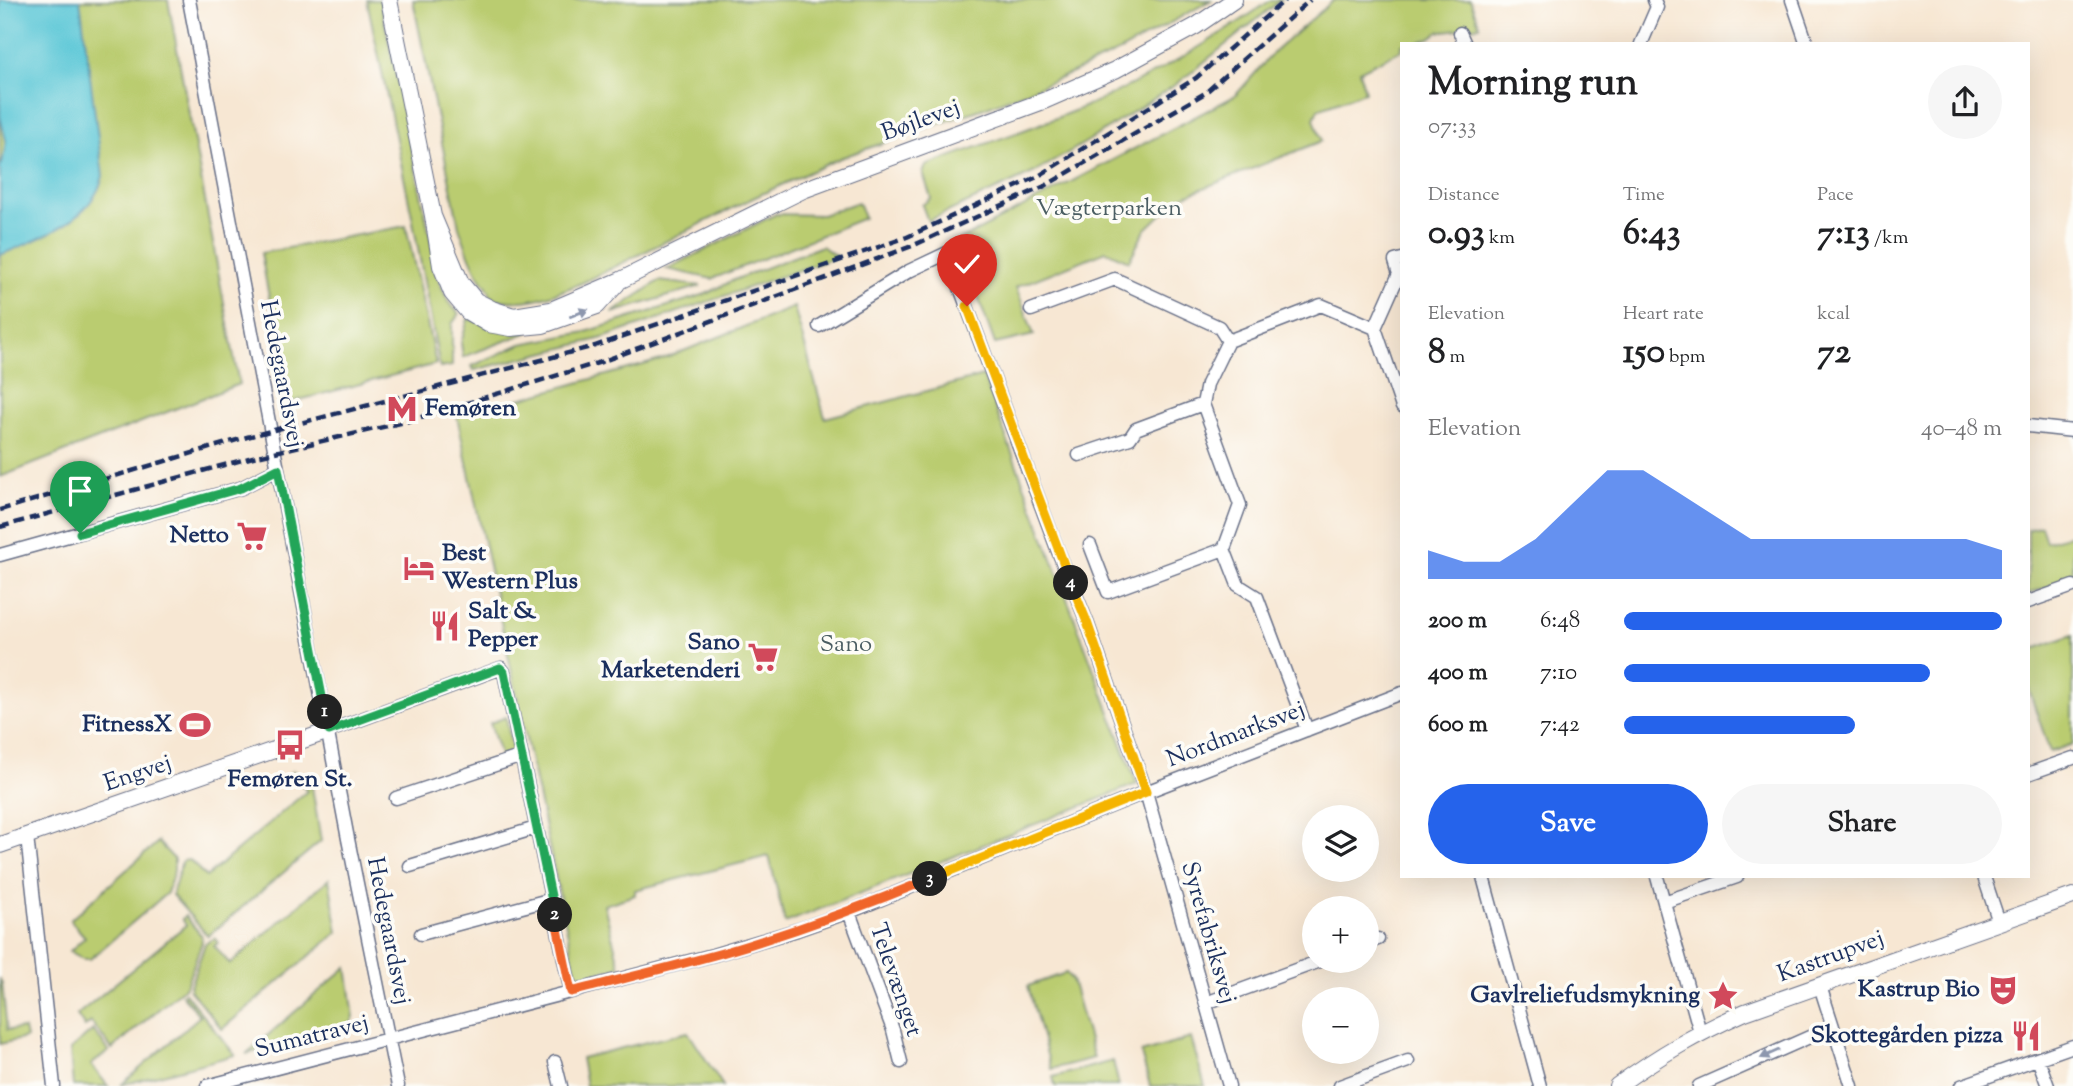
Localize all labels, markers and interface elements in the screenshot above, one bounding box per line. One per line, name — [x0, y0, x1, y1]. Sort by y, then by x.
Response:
text: Morning run — [1428, 58, 1638, 112]
button: share — [1928, 65, 2002, 139]
street label: Bøjlevej — [877, 91, 965, 151]
text: 07:33 — [1428, 111, 1476, 144]
text: Distance — [1428, 182, 1500, 209]
text: Time — [1623, 182, 1665, 209]
text: Pace — [1817, 182, 1854, 209]
park label: Vægterparken — [1036, 192, 1182, 226]
text: 0.93 — [1428, 209, 1485, 260]
text: 6:43 — [1623, 209, 1681, 260]
text: 7:13 — [1817, 209, 1870, 260]
text: km — [1485, 225, 1515, 252]
text: /km — [1870, 225, 1908, 252]
pin — [937, 234, 997, 306]
icon: check — [948, 245, 986, 283]
street label: Hedegaardsvej — [250, 297, 312, 451]
text: Elevation — [1428, 301, 1505, 328]
text: Heart rate — [1623, 301, 1704, 328]
text: kcal — [1817, 301, 1850, 328]
one-way arrow — [569, 308, 590, 319]
text: 8 — [1428, 328, 1446, 379]
text: 150 — [1623, 328, 1665, 379]
text: 72 — [1817, 328, 1851, 379]
text: m — [1446, 344, 1465, 371]
text: bpm — [1665, 344, 1706, 371]
metro station icon: Femøren — [385, 392, 419, 426]
place label: Femøren — [425, 392, 517, 426]
text: Elevation — [1428, 413, 1521, 446]
text: 40–48 m — [1921, 413, 2002, 446]
pin — [50, 461, 110, 533]
icon: arrive — [61, 472, 99, 510]
place label: Netto — [170, 519, 229, 553]
supermarket icon: Netto — [235, 519, 269, 553]
place label: Best Western Plus — [442, 537, 578, 599]
hotel icon: Best Western Plus — [402, 551, 436, 585]
pin: 4 — [1054, 566, 1088, 600]
text: 4 — [1066, 569, 1075, 596]
place label: Salt & Pepper — [468, 595, 539, 657]
text: 200 m — [1428, 605, 1487, 638]
text: 6:48 — [1540, 605, 1580, 638]
restaurant icon: Salt & Pepper — [428, 609, 462, 643]
place label: Sano Marketenderi — [601, 626, 740, 688]
park label: Sano — [820, 628, 872, 662]
supermarket icon: Sano Marketenderi — [746, 640, 780, 674]
text: 400 m — [1428, 657, 1488, 690]
text: 7:10 — [1540, 657, 1577, 690]
street label: Nordmarksvej — [1162, 693, 1310, 777]
pin: 1 — [308, 694, 342, 730]
text: 1 — [321, 698, 328, 725]
place label: FitnessX — [82, 708, 172, 742]
sports icon: FitnessX — [178, 708, 212, 742]
text: 600 m — [1428, 709, 1488, 742]
text: 7:42 — [1540, 709, 1580, 742]
bus stop icon: Femøren St. — [273, 728, 307, 762]
street label: Engvej — [100, 747, 176, 801]
place label: Femøren St. — [228, 763, 352, 797]
button: Save — [1428, 784, 1708, 864]
button: Share — [1722, 784, 2002, 864]
map controls — [1302, 805, 1379, 1064]
button: layers — [1302, 805, 1379, 882]
street label: Hedegaardsvej — [357, 854, 419, 1008]
street label: Syrefabriksvej — [1171, 858, 1245, 1008]
pin: 3 — [912, 862, 948, 896]
text: 3 — [926, 865, 933, 892]
button: + — [1302, 896, 1379, 973]
pin: 2 — [538, 898, 572, 932]
text: 2 — [550, 901, 559, 928]
street label: Televænget — [860, 919, 930, 1041]
street label: Kastrupvej — [1773, 922, 1889, 992]
place label: Kastrup Bio — [1858, 973, 1980, 1007]
theatre icon: Kastrup Bio — [1986, 973, 2020, 1007]
place label: Gavlreliefudsmykning — [1470, 979, 1700, 1013]
place icon: Gavlreliefudsmykning — [1706, 979, 1740, 1013]
button: − — [1302, 987, 1379, 1064]
street label: Sumatravej — [251, 1006, 373, 1068]
place label: Skottegården pizza — [1811, 1019, 2004, 1053]
restaurant icon: Skottegården pizza — [2009, 1019, 2043, 1053]
one-way arrow — [1759, 1049, 1780, 1060]

